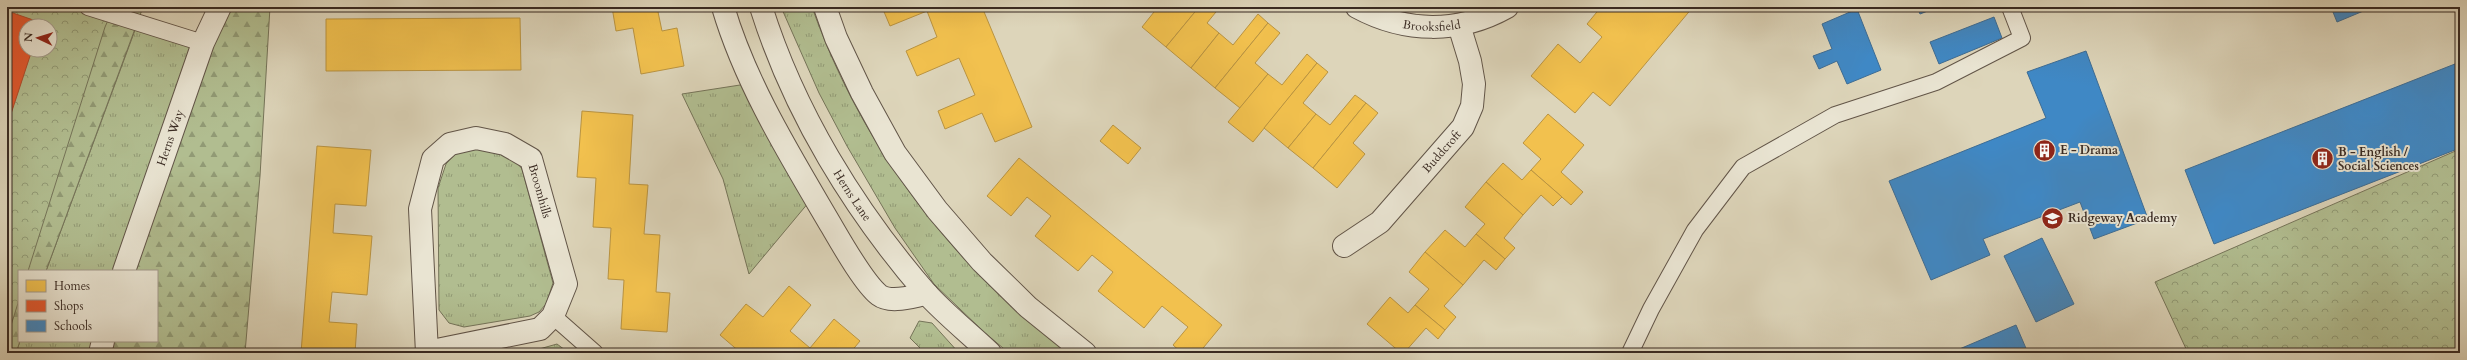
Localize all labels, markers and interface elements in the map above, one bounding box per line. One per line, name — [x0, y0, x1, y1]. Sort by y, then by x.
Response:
street label: Brooksfield — [1402, 16, 1462, 35]
north arrow — [18, 18, 58, 58]
text: N — [21, 32, 36, 43]
street label: Herns Way — [153, 107, 188, 168]
street label: Buddcroft — [1419, 127, 1465, 176]
building icon: E - Drama — [2032, 137, 2058, 163]
place label: E - Drama — [2060, 142, 2118, 158]
place label: B - English / Social Sciences — [2338, 144, 2419, 174]
building icon: B - English / Social Sciences — [2310, 146, 2336, 172]
street label: Broomhills — [525, 162, 555, 220]
street label: Herns Lane — [830, 167, 875, 224]
school or university icon: Ridgeway Academy — [2039, 205, 2065, 231]
place label: Ridgeway Academy — [2068, 210, 2178, 226]
legend — [18, 270, 158, 342]
text: Homes — [54, 278, 90, 294]
text: Shops — [54, 298, 83, 314]
text: Schools — [54, 318, 92, 334]

